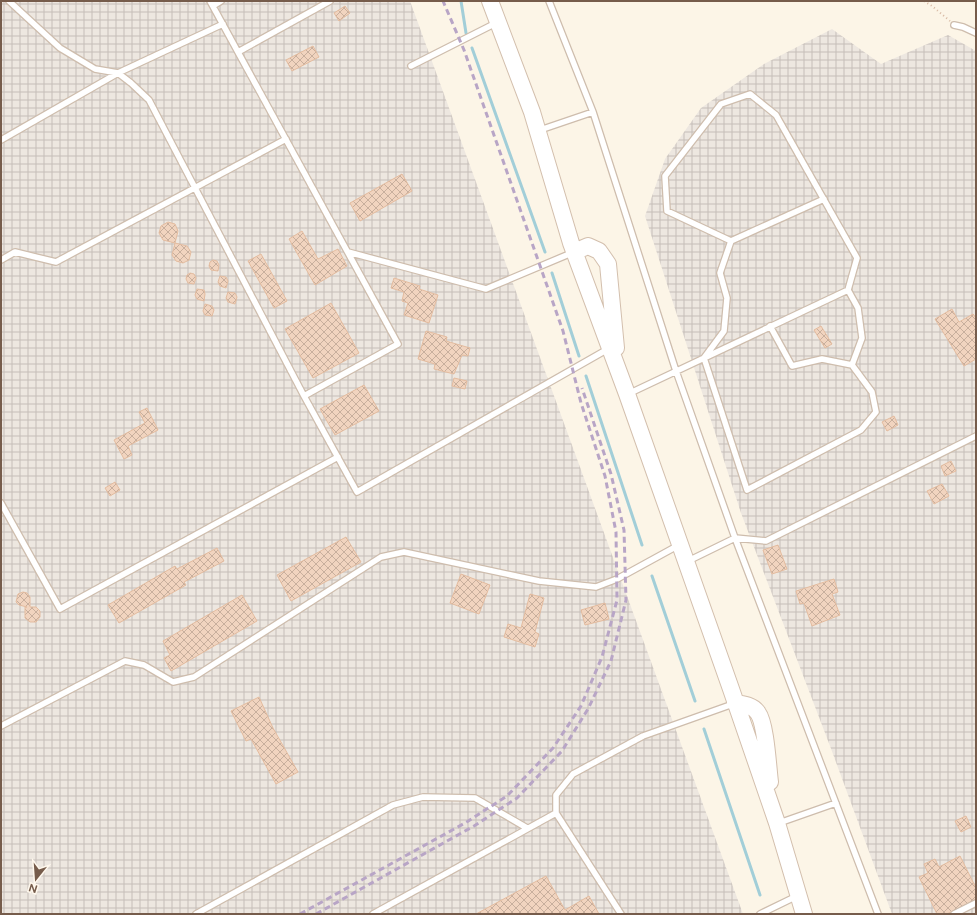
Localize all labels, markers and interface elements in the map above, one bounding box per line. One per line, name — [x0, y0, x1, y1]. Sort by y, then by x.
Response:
north arrow — [16, 859, 56, 899]
text: N — [27, 881, 39, 896]

